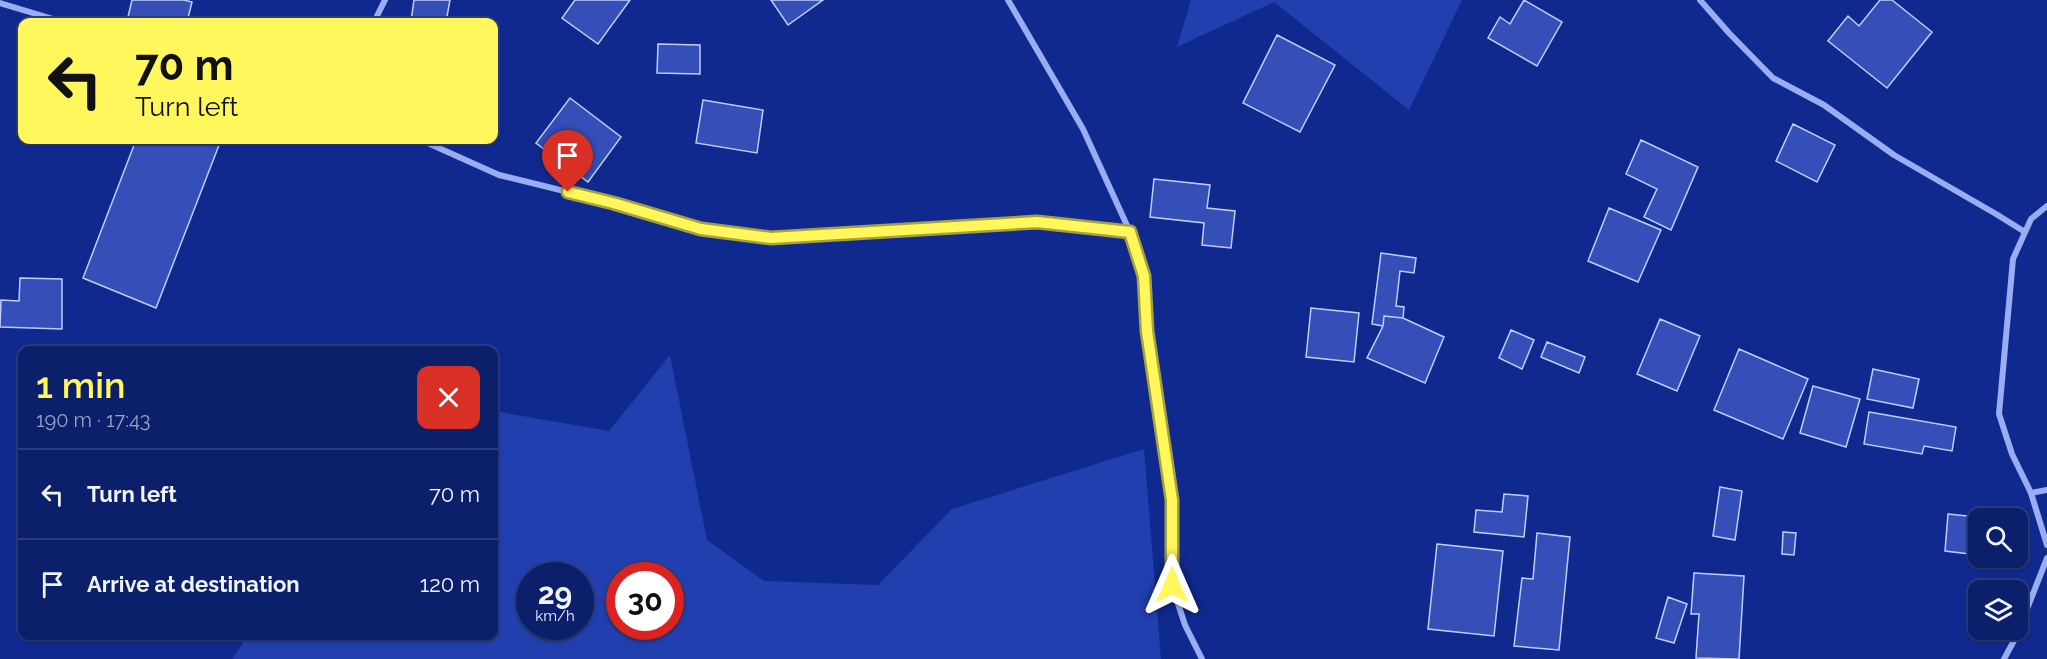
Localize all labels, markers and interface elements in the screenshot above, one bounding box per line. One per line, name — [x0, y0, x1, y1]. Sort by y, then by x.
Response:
text: 70 m — [135, 41, 234, 90]
icon: left — [36, 42, 114, 120]
text: Turn left — [135, 91, 238, 122]
pin — [542, 130, 593, 192]
icon: arrive — [551, 139, 584, 172]
text: 1 min — [36, 364, 125, 406]
button: close — [417, 366, 480, 429]
text: 190 m · 17:43 — [36, 408, 151, 432]
icon: left — [36, 478, 69, 511]
text: Turn left — [87, 481, 177, 507]
text: 70 m — [429, 481, 480, 507]
map controls — [1968, 508, 2028, 640]
button: search — [1968, 508, 2028, 568]
position arrow — [1140, 553, 1204, 617]
speed limit sign: 30 — [606, 562, 684, 640]
icon: arrive — [36, 568, 69, 601]
text: Arrive at destination — [87, 571, 300, 597]
text: 120 m — [420, 571, 480, 597]
text: 29 — [538, 576, 572, 611]
button: layers — [1968, 580, 2028, 640]
text: km/h — [535, 607, 575, 625]

